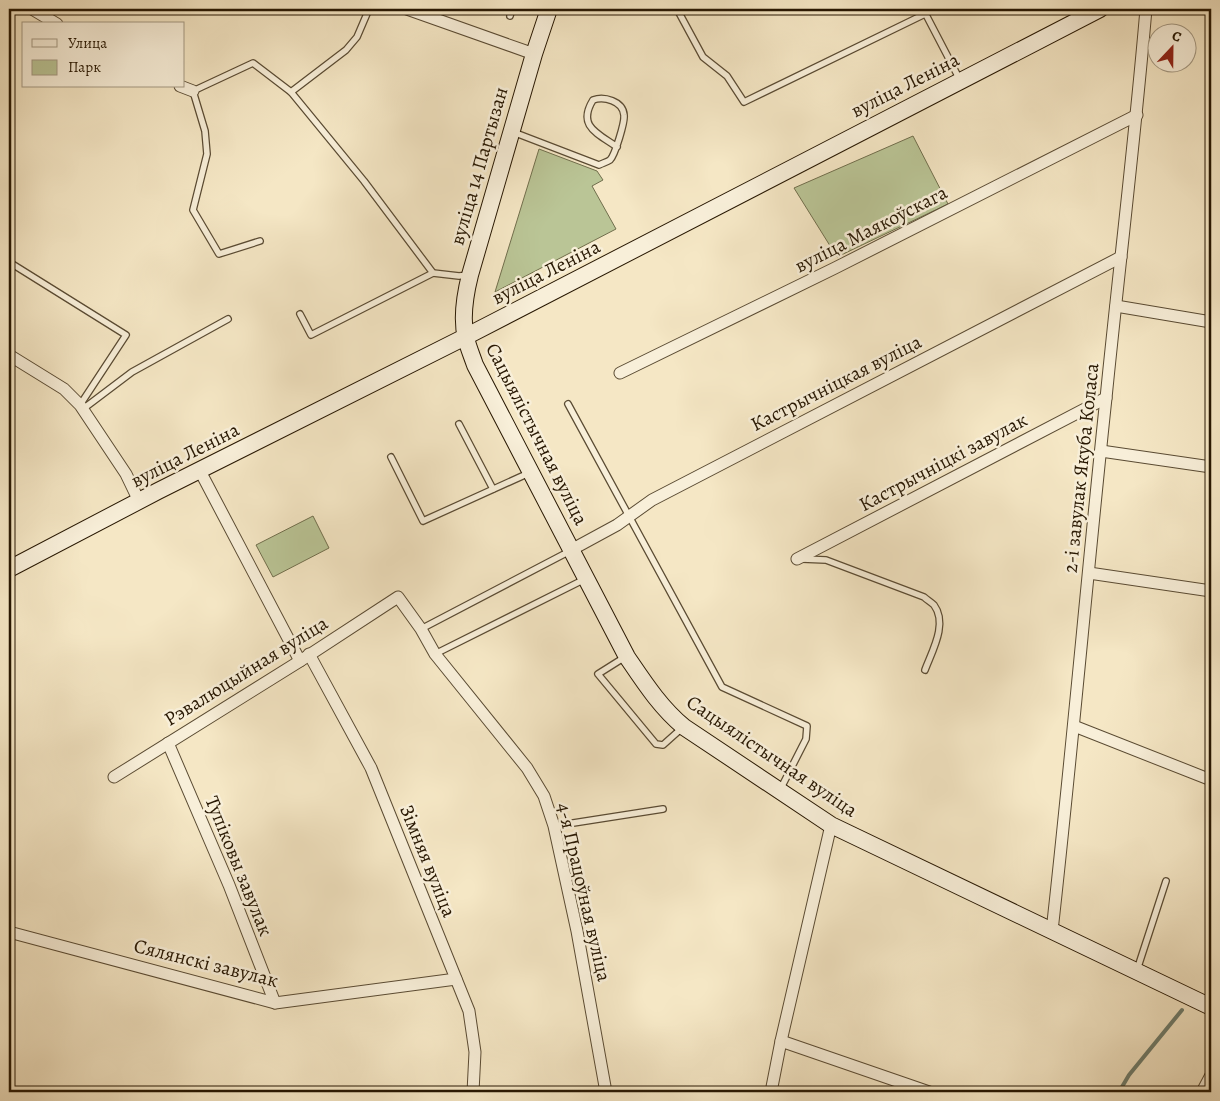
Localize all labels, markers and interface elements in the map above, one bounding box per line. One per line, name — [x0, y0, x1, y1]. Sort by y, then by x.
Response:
legend — [22, 22, 185, 88]
north arrow — [1148, 22, 1198, 72]
text: С — [1169, 26, 1185, 47]
text: Улица — [68, 33, 107, 53]
street label: вуліца Леніна — [846, 46, 965, 124]
text: Парк — [68, 57, 101, 77]
street label: вуліца 14 Партызан — [443, 84, 515, 248]
street label: вуліца Маякоўскага — [790, 178, 953, 279]
street label: вуліца Леніна — [487, 233, 606, 311]
street label: Кастрычніцкая вуліца — [746, 328, 927, 438]
street label: Сацыялістычная вуліца — [479, 338, 595, 530]
street label: 2-і завулак Якуба Коласа — [1057, 361, 1106, 574]
street label: Кастрычніцкі завулак — [854, 406, 1032, 518]
street label: вуліца Леніна — [126, 416, 245, 494]
street label: Рэвалюцыйная вуліца — [159, 609, 334, 732]
street label: Сацыялістычная вуліца — [681, 689, 863, 824]
street label: Тупіковы завулак — [199, 792, 279, 940]
street label: 4-я Працоўная вуліца — [550, 800, 618, 985]
street label: Зімняя вуліца — [393, 801, 463, 922]
street label: Сялянскі завулак — [131, 932, 281, 994]

